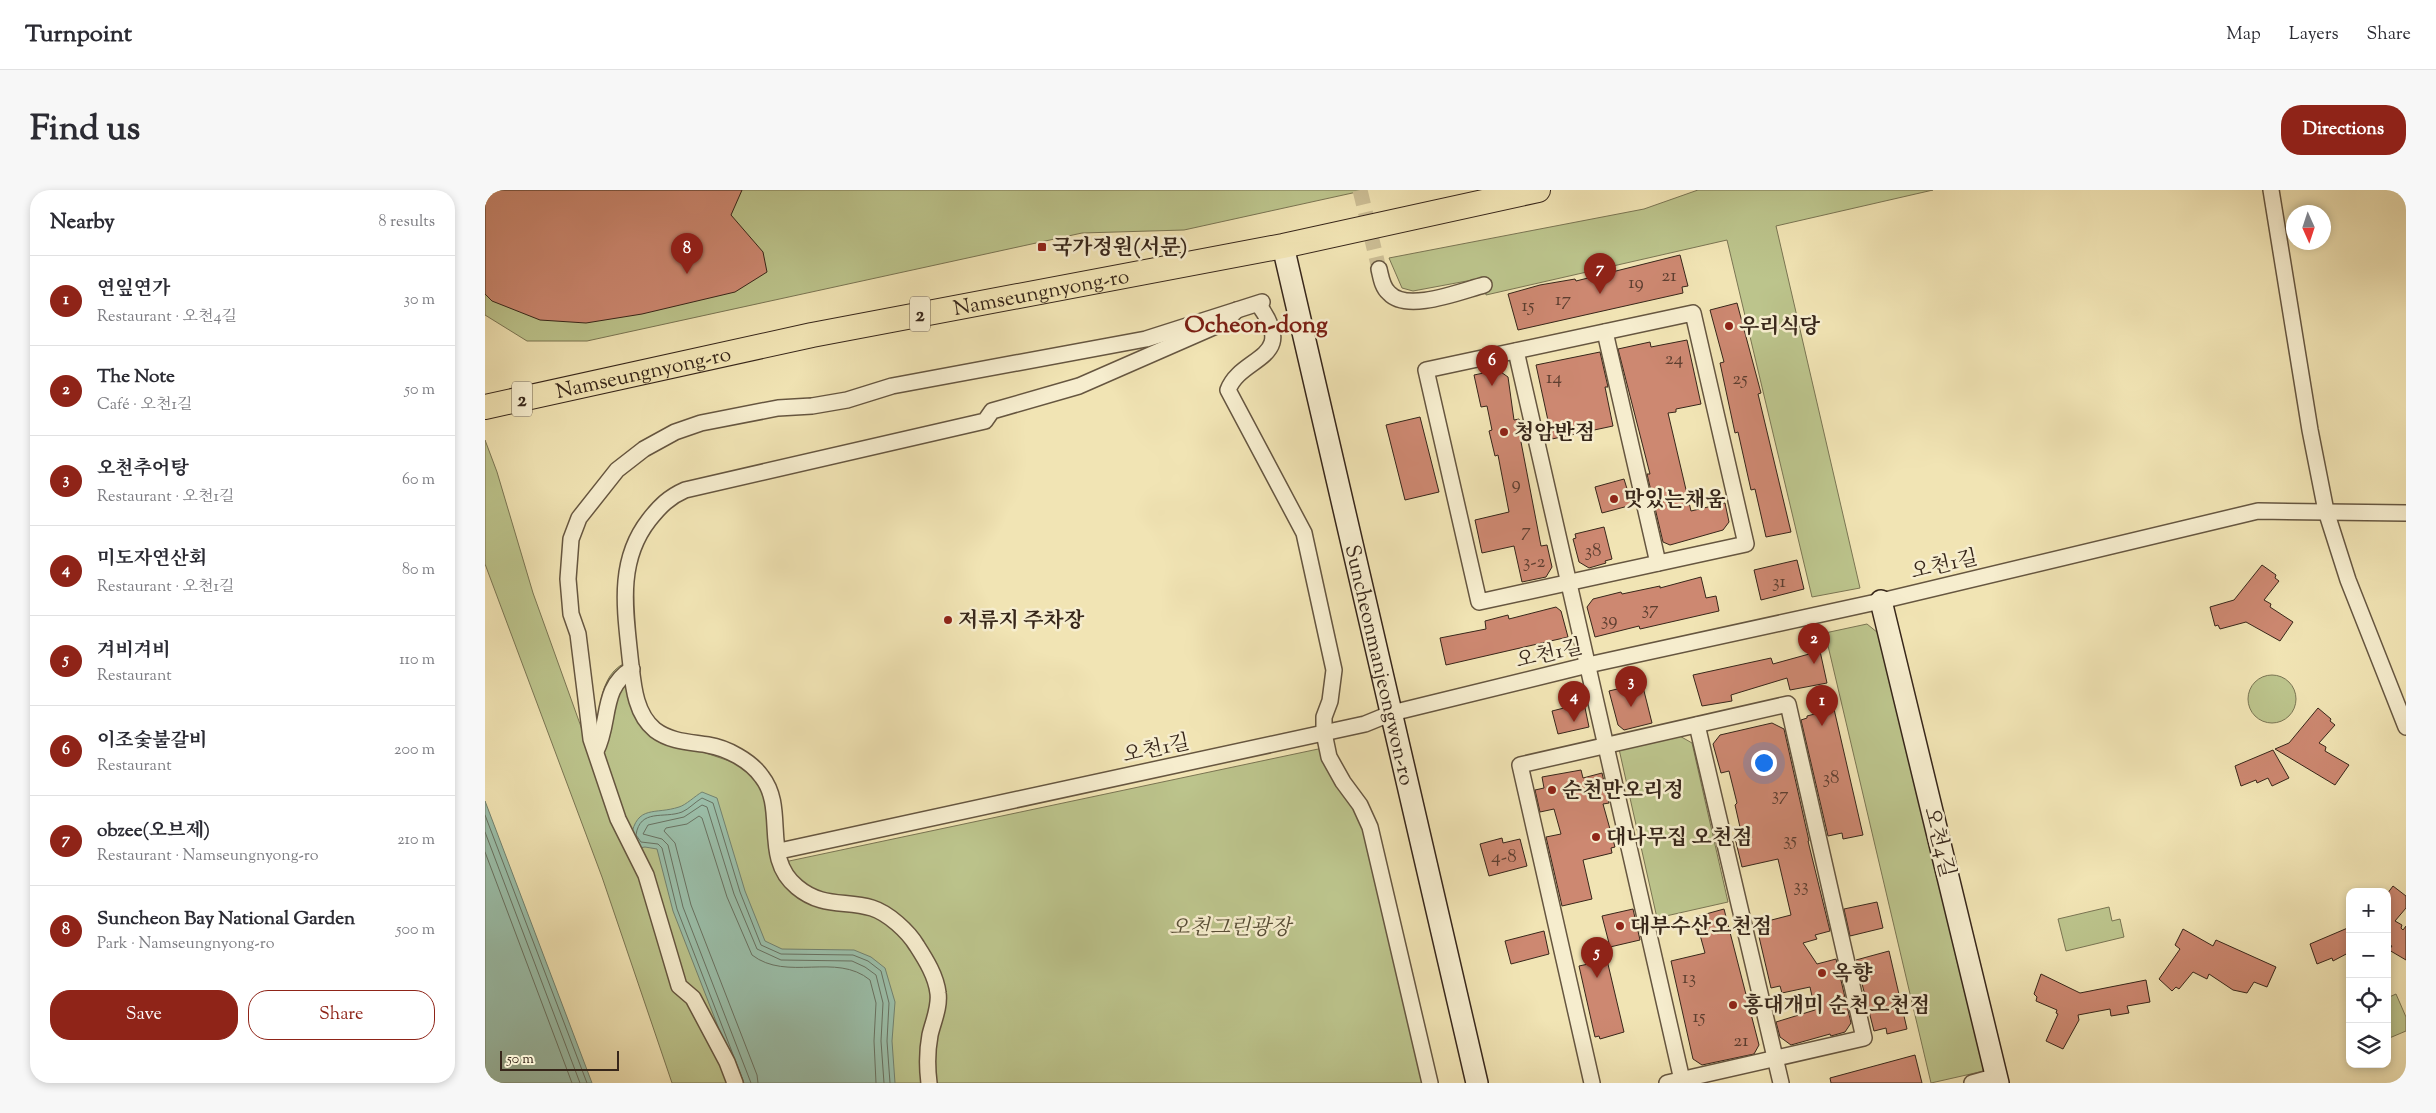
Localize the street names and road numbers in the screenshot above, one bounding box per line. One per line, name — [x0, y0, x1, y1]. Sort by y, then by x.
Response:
street label: Namseungnyong-ro — [951, 262, 1132, 325]
road number: 2 — [910, 296, 930, 332]
street label: Namseungnyong-ro — [553, 340, 734, 408]
road number: 2 — [512, 382, 532, 416]
street label: Suncheonmanjeongwon-ro — [1336, 542, 1421, 789]
street label: 오천1길 — [1908, 544, 1981, 588]
street label: 오천1길 — [1513, 633, 1586, 677]
street label: 오천1길 — [1120, 728, 1193, 772]
street label: 오천4길 — [1915, 804, 1961, 881]

